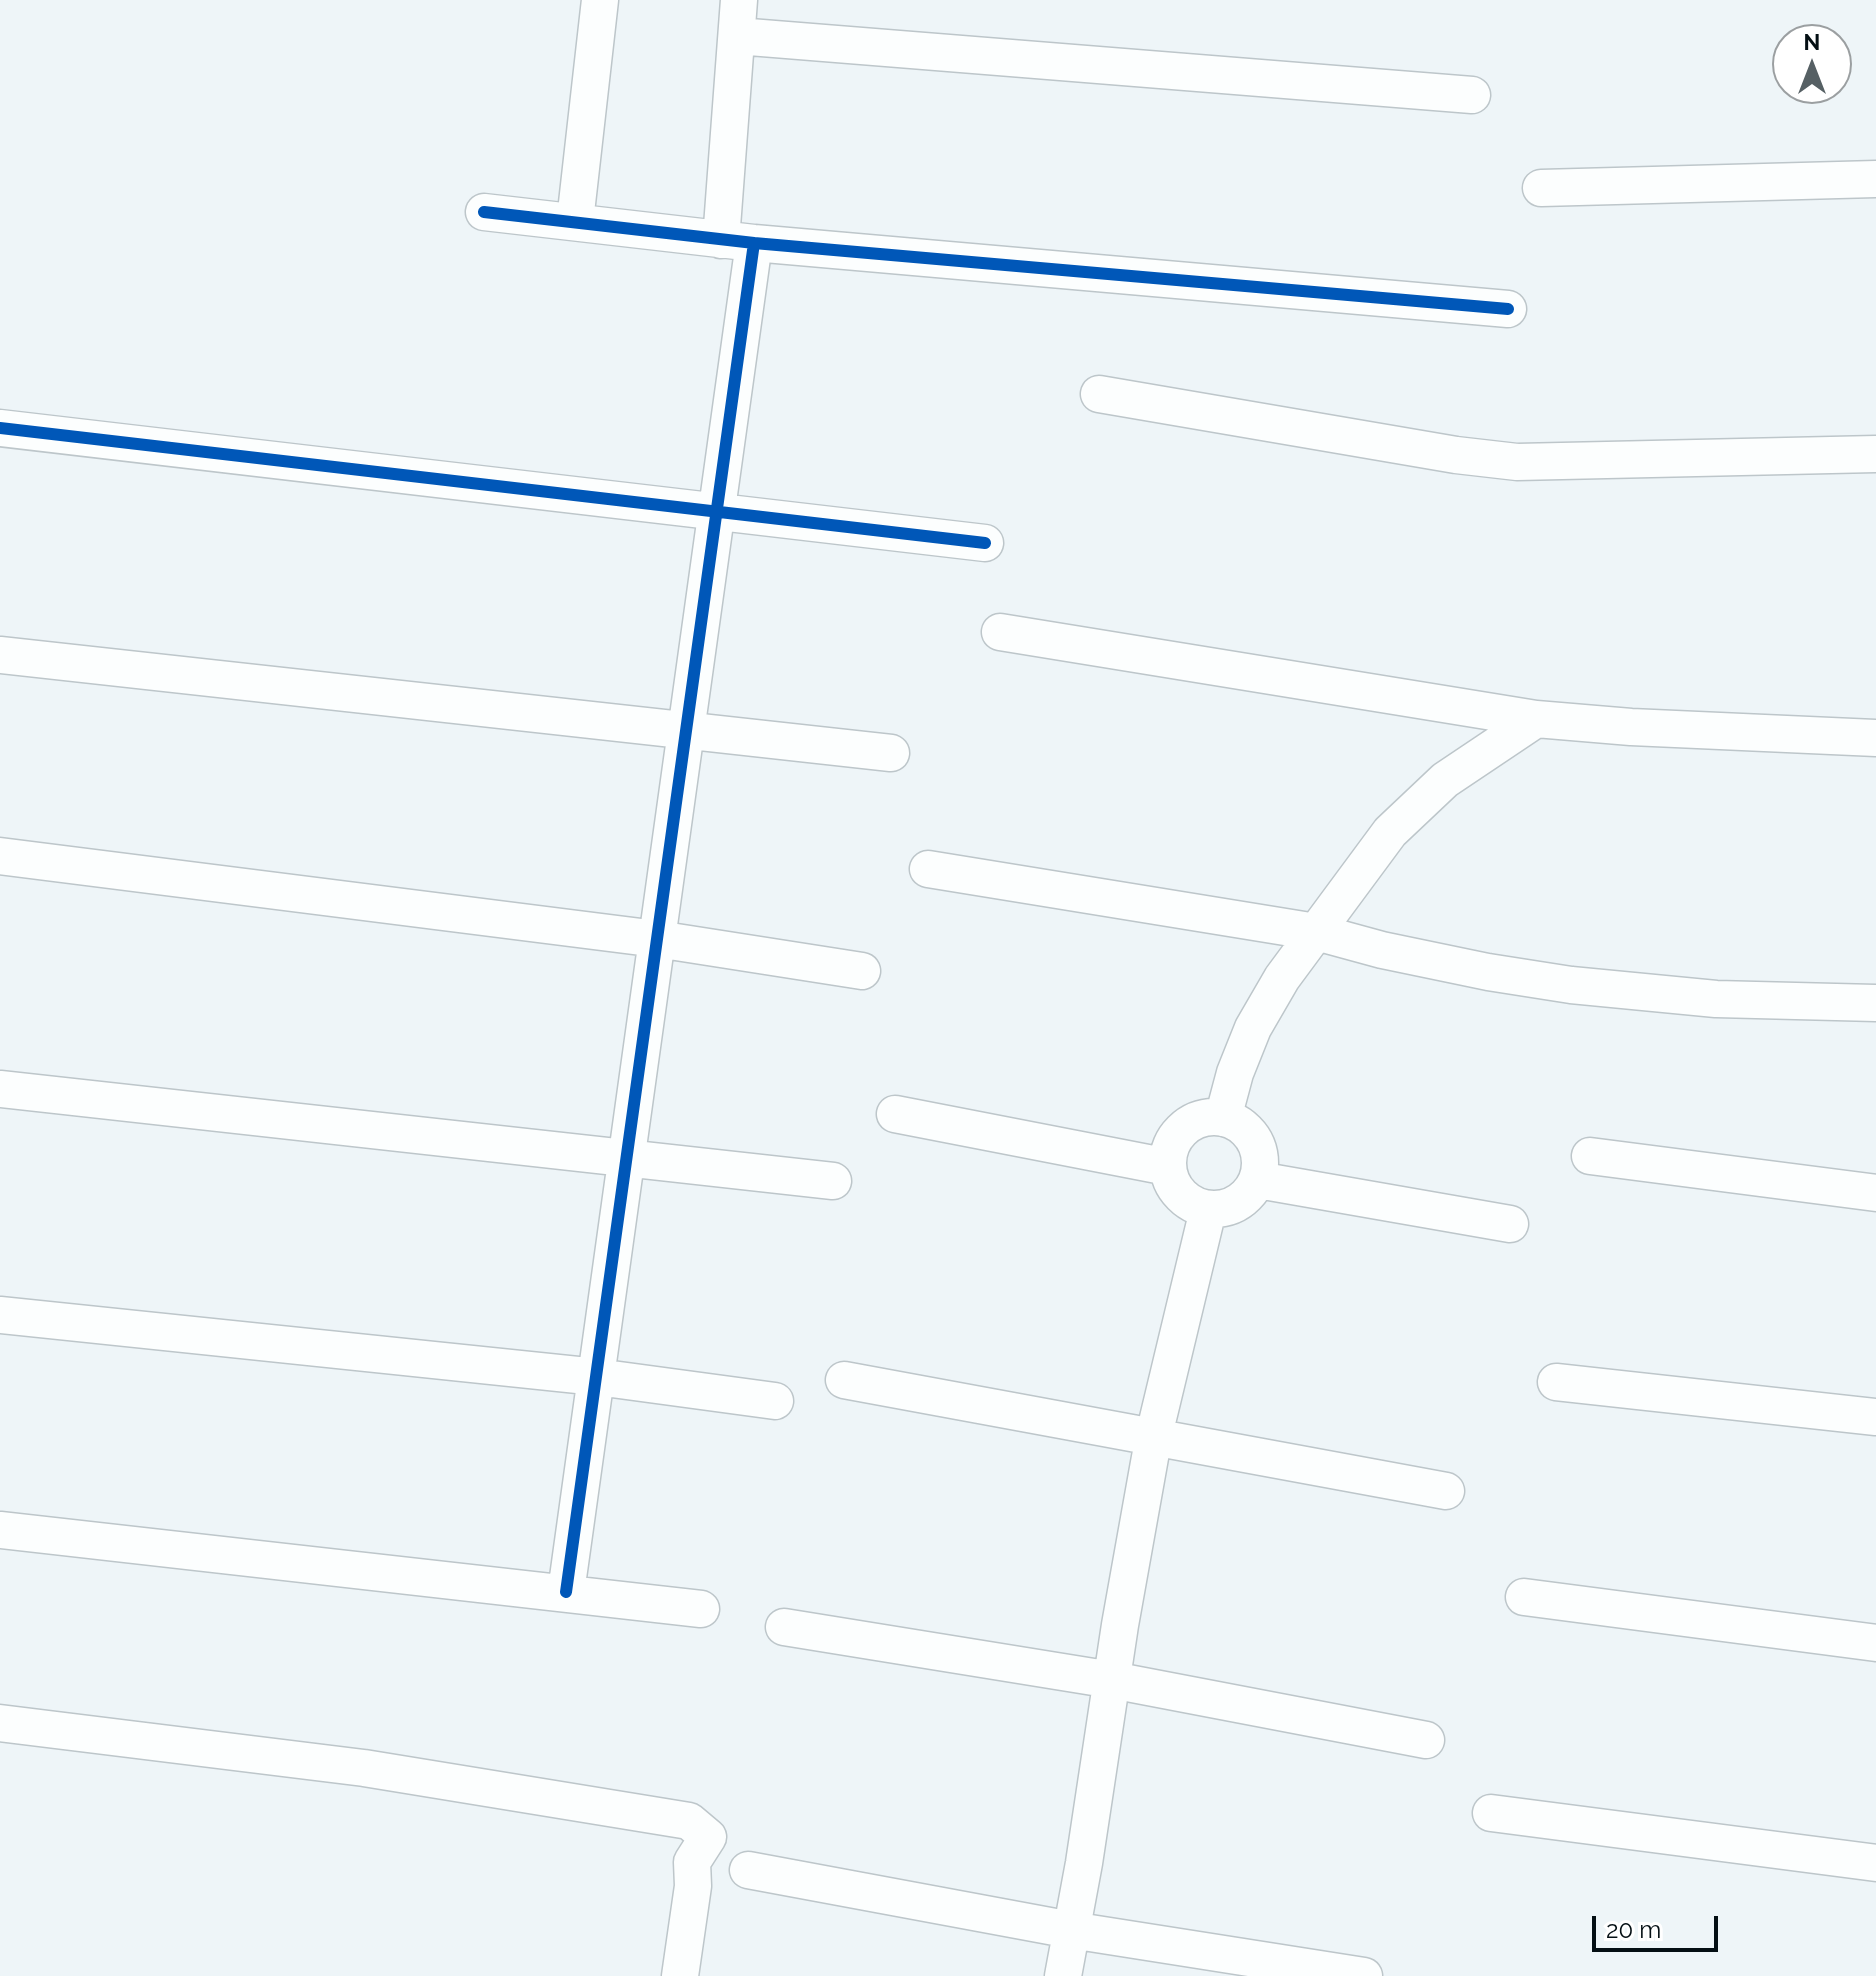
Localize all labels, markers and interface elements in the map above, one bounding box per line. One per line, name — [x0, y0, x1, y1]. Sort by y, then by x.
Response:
north arrow — [1772, 24, 1852, 104]
text: N — [1804, 29, 1820, 55]
scale bar — [1596, 1900, 1722, 1950]
text: 20 m — [1606, 1915, 1661, 1944]

